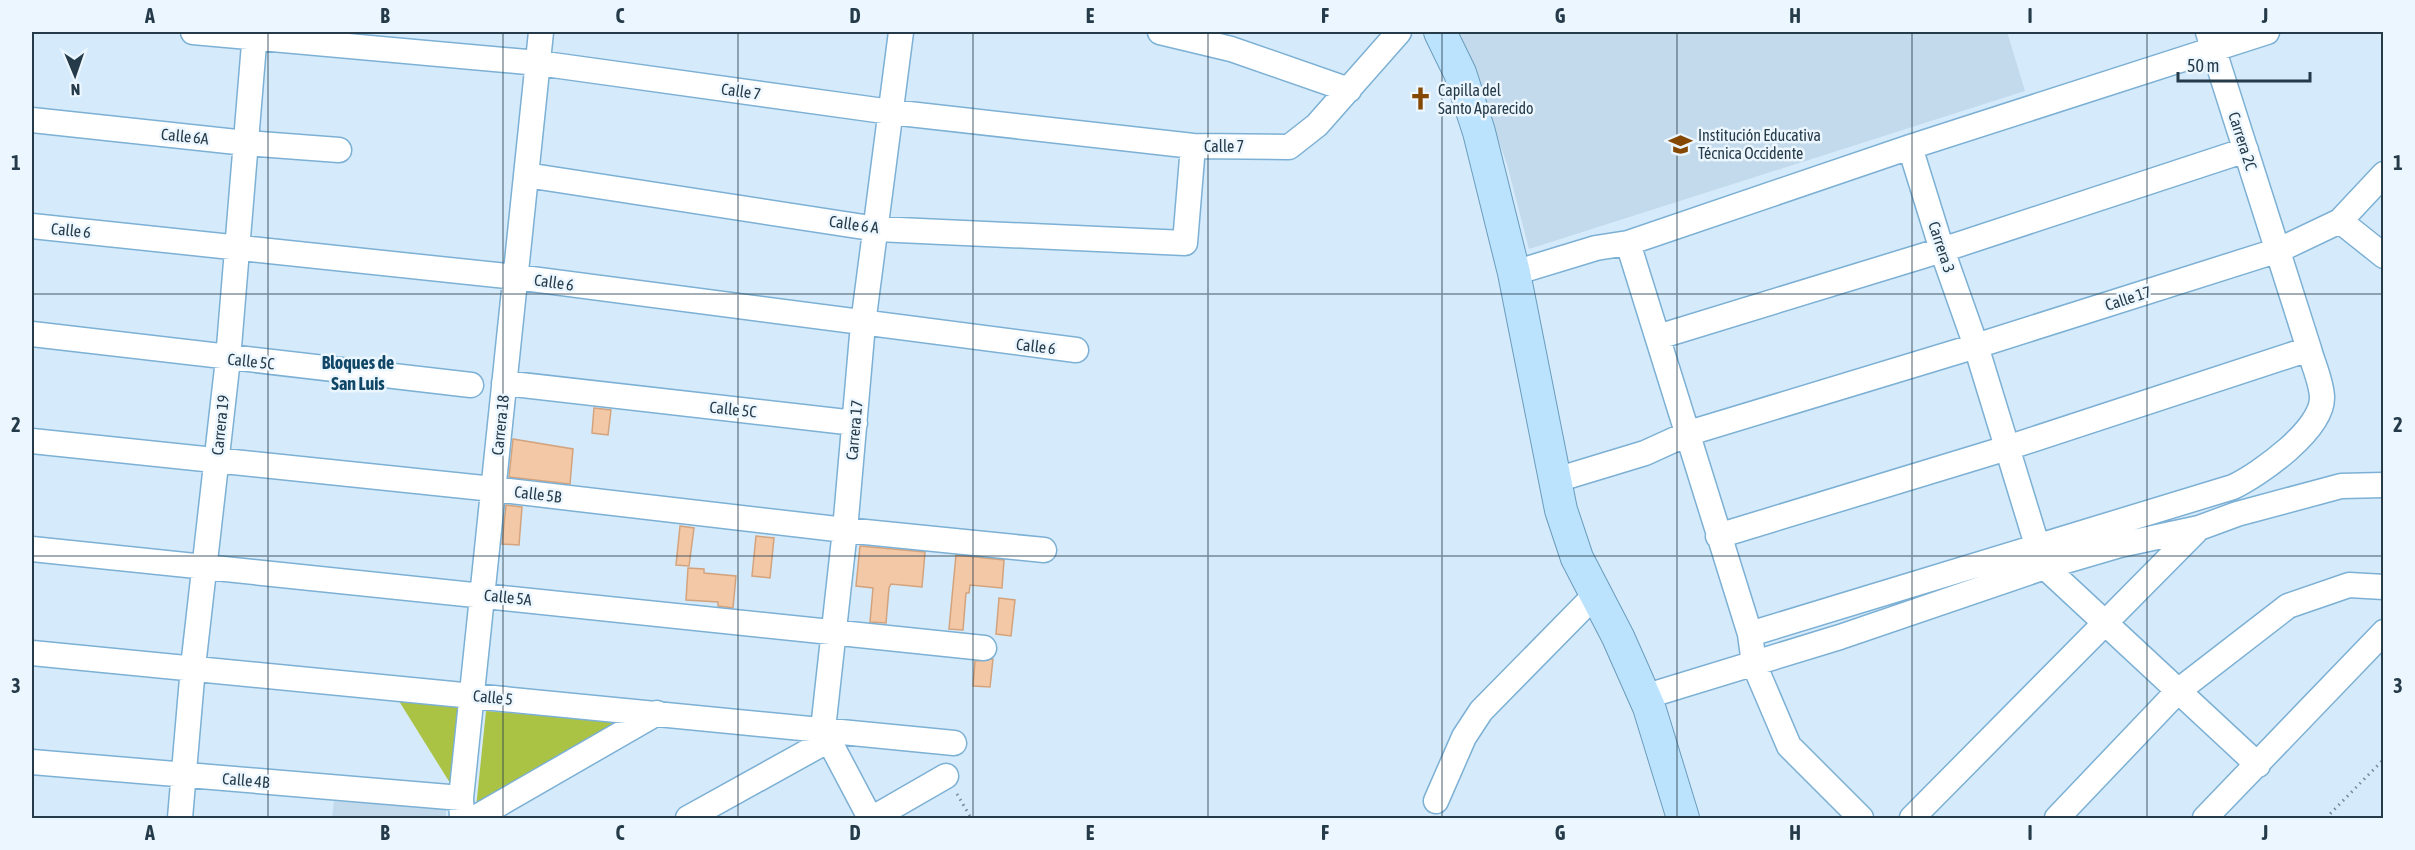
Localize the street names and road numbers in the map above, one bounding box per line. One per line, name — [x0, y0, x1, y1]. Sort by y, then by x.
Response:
street label: Calle 7 — [720, 79, 762, 103]
street label: Carrera 2C — [2225, 110, 2261, 172]
street label: Calle 6A — [160, 125, 210, 147]
street label: Calle 7 — [1204, 137, 1244, 155]
street label: Calle 6 A — [828, 212, 880, 236]
street label: Calle 6 — [50, 219, 92, 241]
street label: Carrera 3 — [1925, 219, 1959, 275]
street label: Calle 6 — [533, 270, 575, 294]
street label: Calle 17 — [2103, 282, 2153, 314]
street label: Calle 6 — [1015, 335, 1057, 357]
street label: Calle 5C — [227, 350, 275, 372]
street label: Carrera 19 — [208, 394, 232, 456]
street label: Carrera 18 — [488, 394, 512, 456]
street label: Calle 5C — [709, 398, 757, 420]
street label: Carrera 17 — [842, 399, 866, 461]
street label: Calle 5B — [513, 482, 563, 506]
street label: Calle 5A — [483, 586, 533, 608]
street label: Calle 5 — [472, 686, 514, 708]
street label: Calle 4B — [222, 769, 271, 791]

